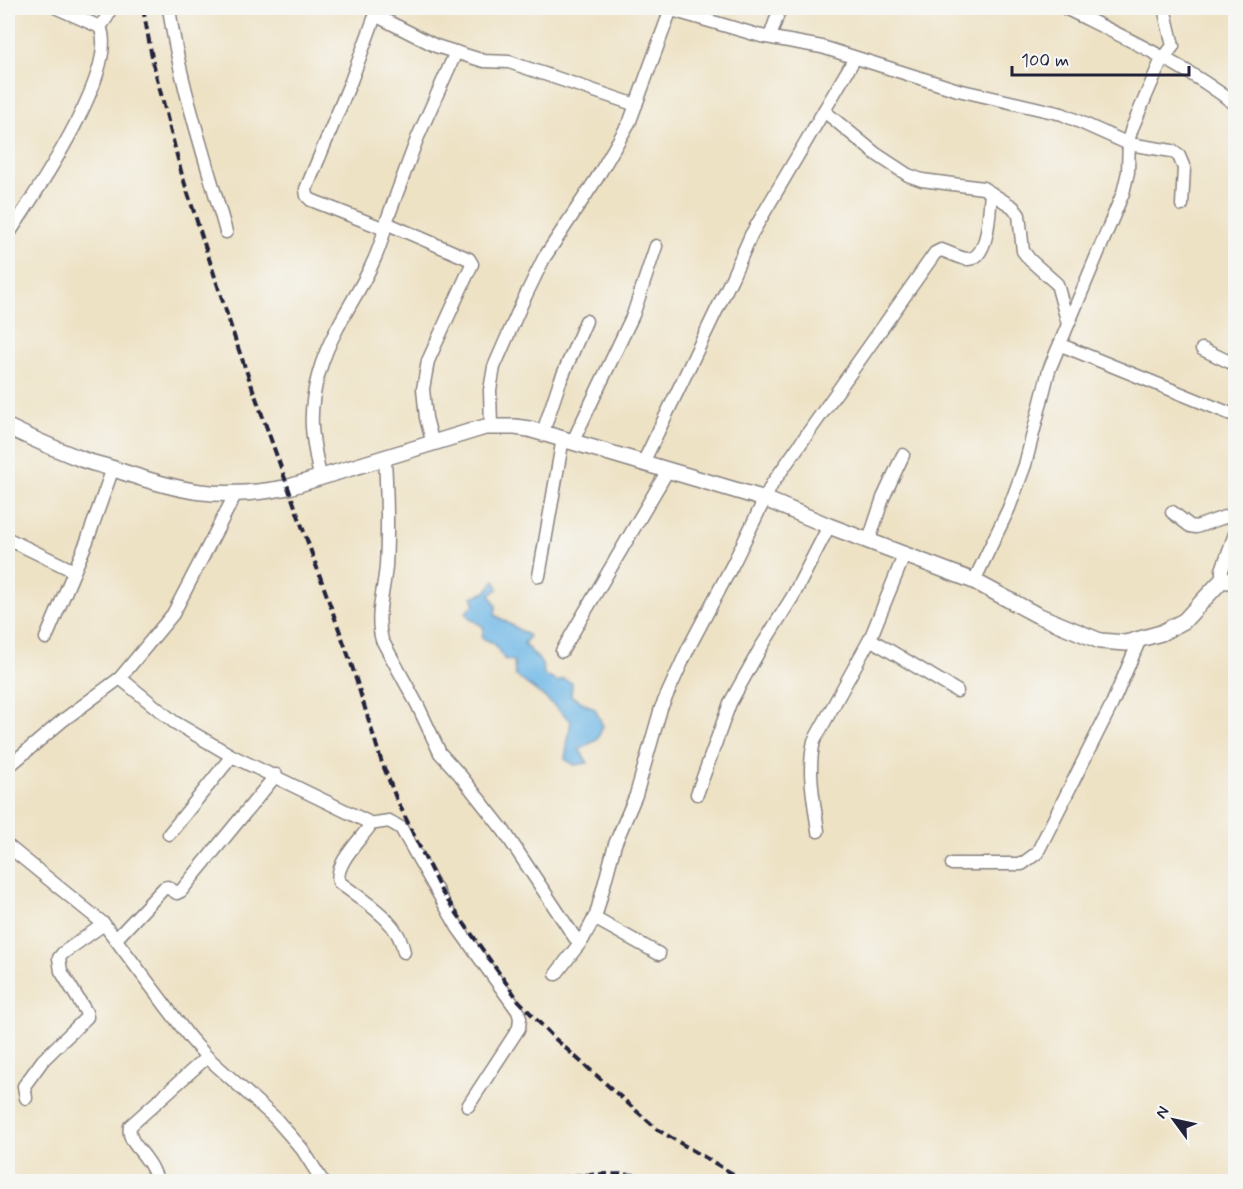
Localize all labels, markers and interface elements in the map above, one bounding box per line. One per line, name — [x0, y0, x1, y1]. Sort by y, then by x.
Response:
scale bar — [1012, 39, 1189, 77]
text: 100 m — [1021, 49, 1069, 73]
north arrow — [1144, 1090, 1204, 1150]
text: N — [1151, 1102, 1174, 1123]

